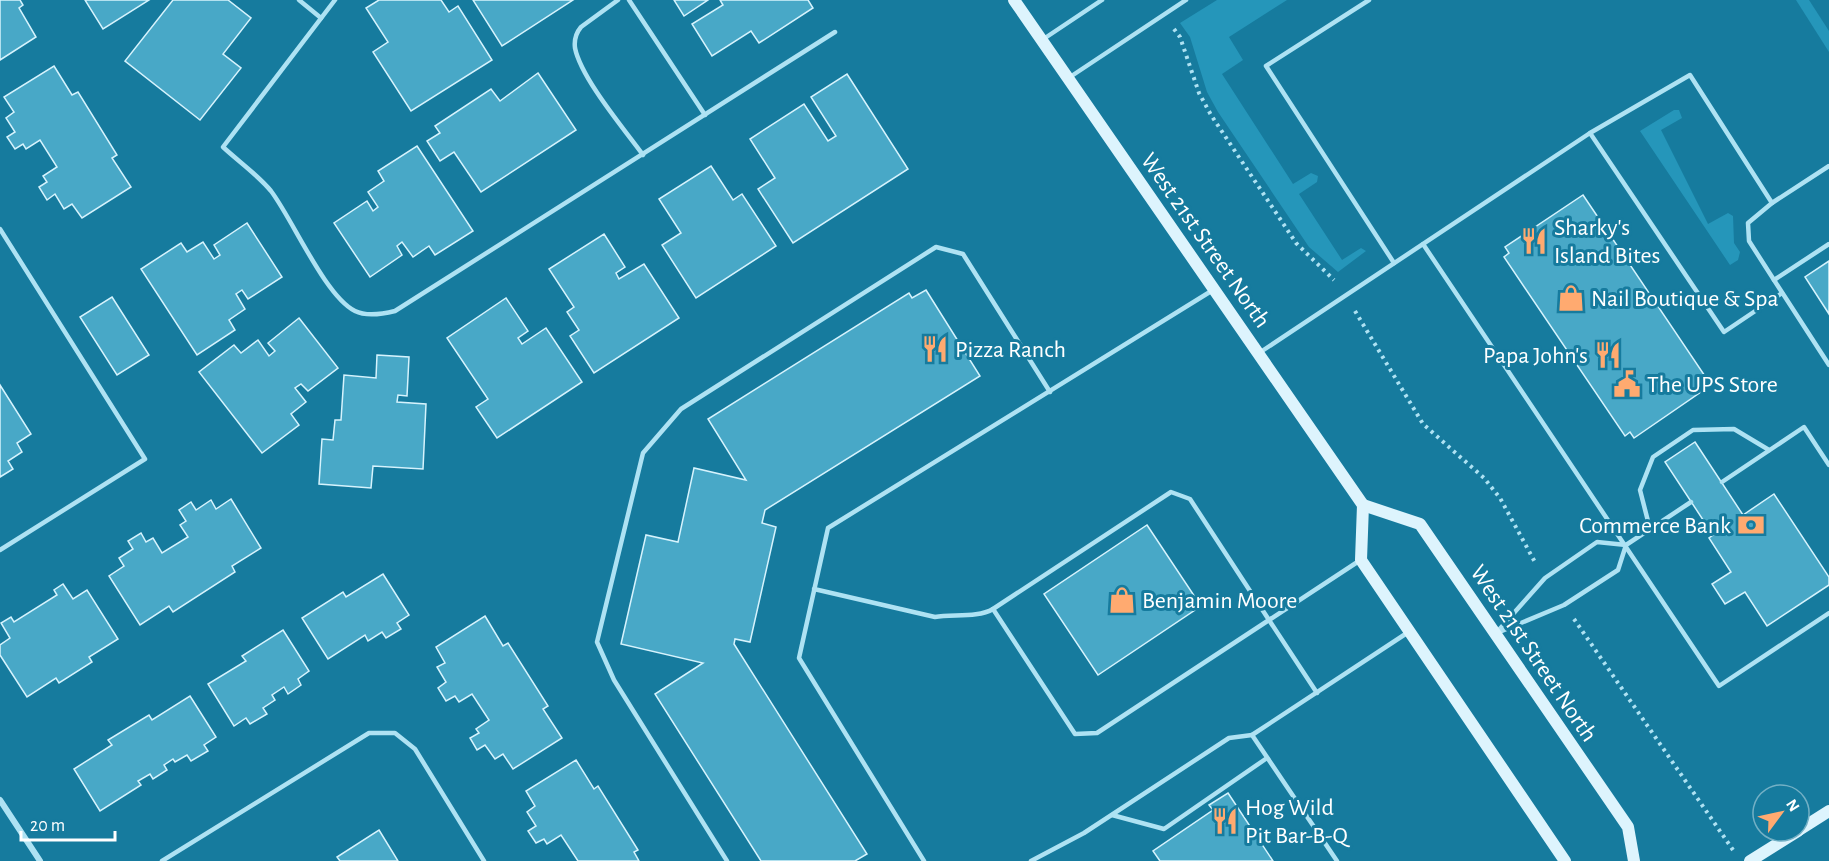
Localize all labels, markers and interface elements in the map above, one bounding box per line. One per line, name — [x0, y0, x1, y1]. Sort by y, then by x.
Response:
street label: West 21st Street North — [1136, 149, 1274, 332]
place label: Sharky's Island Bites — [1554, 216, 1660, 268]
restaurant icon: Sharky's Island Bites — [1519, 226, 1549, 256]
shop icon: Nail Boutique & Spa — [1556, 283, 1586, 313]
place label: Nail Boutique & Spa — [1591, 287, 1779, 311]
restaurant icon: Pizza Ranch — [920, 334, 950, 364]
place label: Pizza Ranch — [955, 338, 1066, 362]
restaurant icon: Papa John's — [1593, 340, 1623, 370]
place label: Papa John's — [1483, 344, 1588, 368]
public building icon: The UPS Store — [1612, 369, 1642, 399]
place label: The UPS Store — [1647, 373, 1778, 397]
bank icon: Commerce Bank — [1736, 510, 1766, 540]
place label: Commerce Bank — [1579, 514, 1731, 538]
street label: West 21st Street North — [1465, 561, 1601, 746]
shop icon: Benjamin Moore — [1107, 585, 1137, 615]
place label: Benjamin Moore — [1142, 589, 1297, 613]
north arrow — [1751, 783, 1811, 843]
place label: Hog Wild Pit Bar-B-Q — [1245, 796, 1350, 848]
text: N — [1783, 796, 1802, 814]
scale bar — [21, 804, 116, 842]
restaurant icon: Hog Wild Pit Bar-B-Q — [1210, 806, 1240, 836]
text: 20 m — [30, 817, 65, 835]

